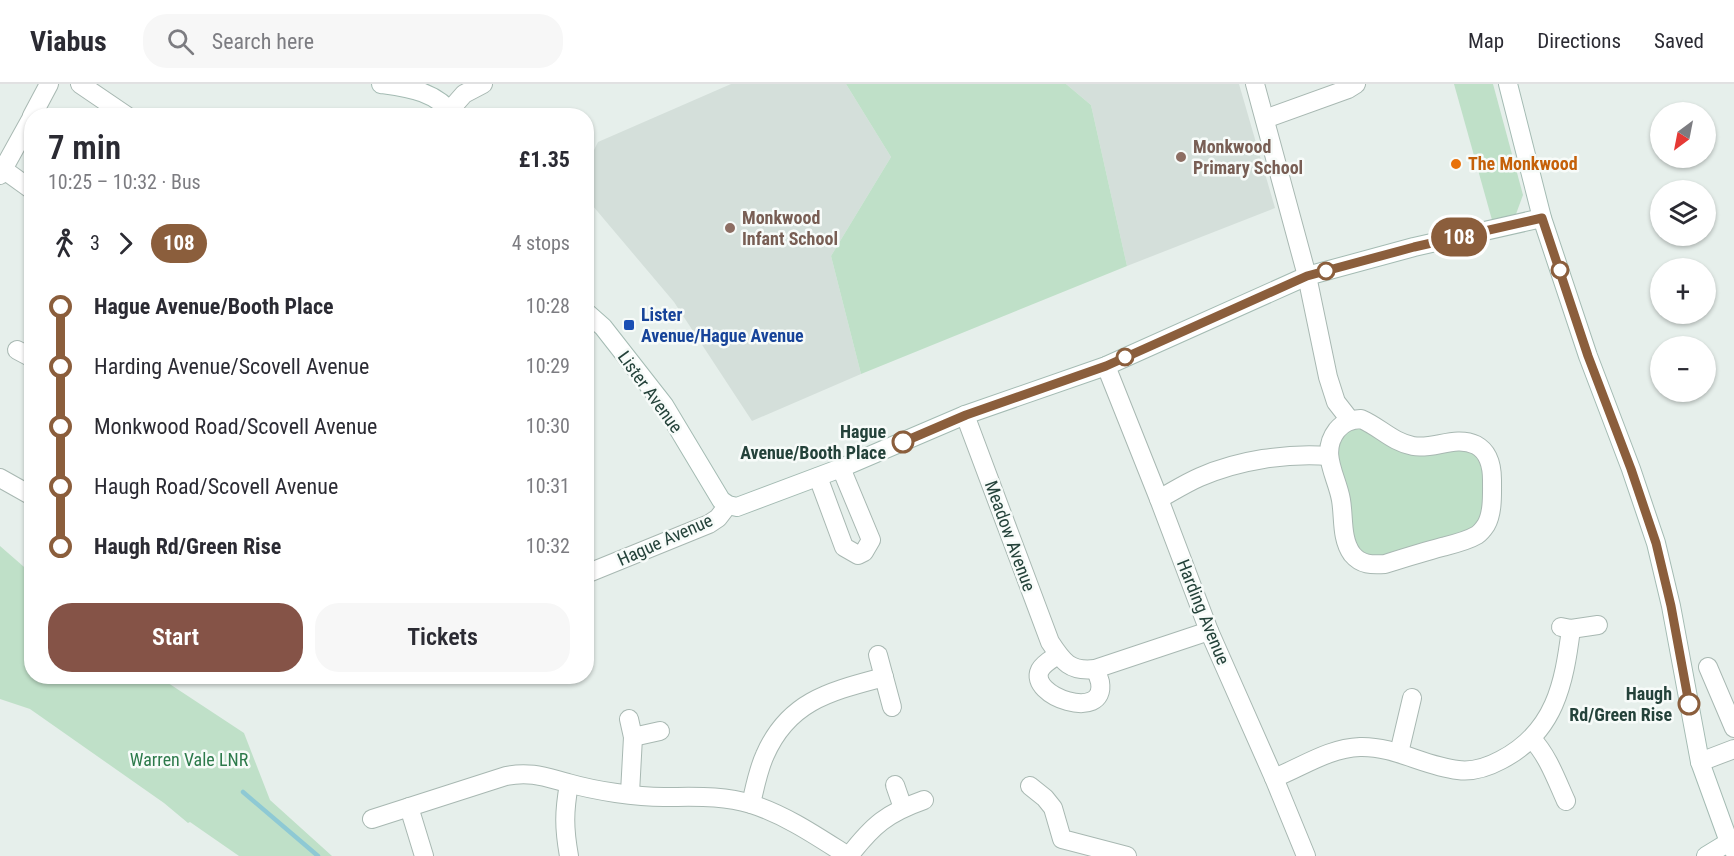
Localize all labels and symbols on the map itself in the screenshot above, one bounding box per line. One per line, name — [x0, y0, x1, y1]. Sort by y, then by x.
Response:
north arrow — [1650, 102, 1716, 168]
place label: Monkwood Primary School — [1193, 136, 1303, 178]
marker: Monkwood Primary School — [1174, 150, 1188, 164]
place label: The Monkwood — [1468, 153, 1578, 174]
marker: The Monkwood — [1449, 157, 1463, 171]
place label: Monkwood Infant School — [742, 207, 838, 249]
line badge: 108 — [1424, 218, 1494, 256]
marker: Monkwood Infant School — [723, 221, 737, 235]
unlabelled marker — [1551, 261, 1569, 279]
unlabelled marker — [1317, 262, 1335, 280]
place label: Lister Avenue/Hague Avenue — [641, 304, 804, 346]
marker: Lister Avenue/Hague Avenue — [622, 318, 636, 332]
street label: Lister Avenue — [614, 347, 687, 437]
unlabelled marker — [1116, 348, 1134, 366]
place label: Hague Avenue/Booth Place — [740, 421, 886, 463]
marker: Hague Avenue/Booth Place — [892, 431, 914, 453]
street label: Meadow Avenue — [981, 478, 1040, 594]
street label: Hague Avenue — [614, 509, 716, 570]
street label: Harding Avenue — [1173, 556, 1234, 668]
place label: Haugh Rd/Green Rise — [1569, 683, 1672, 725]
marker: Haugh Rd/Green Rise — [1678, 693, 1700, 715]
park label: Warren Vale LNR — [130, 749, 249, 770]

